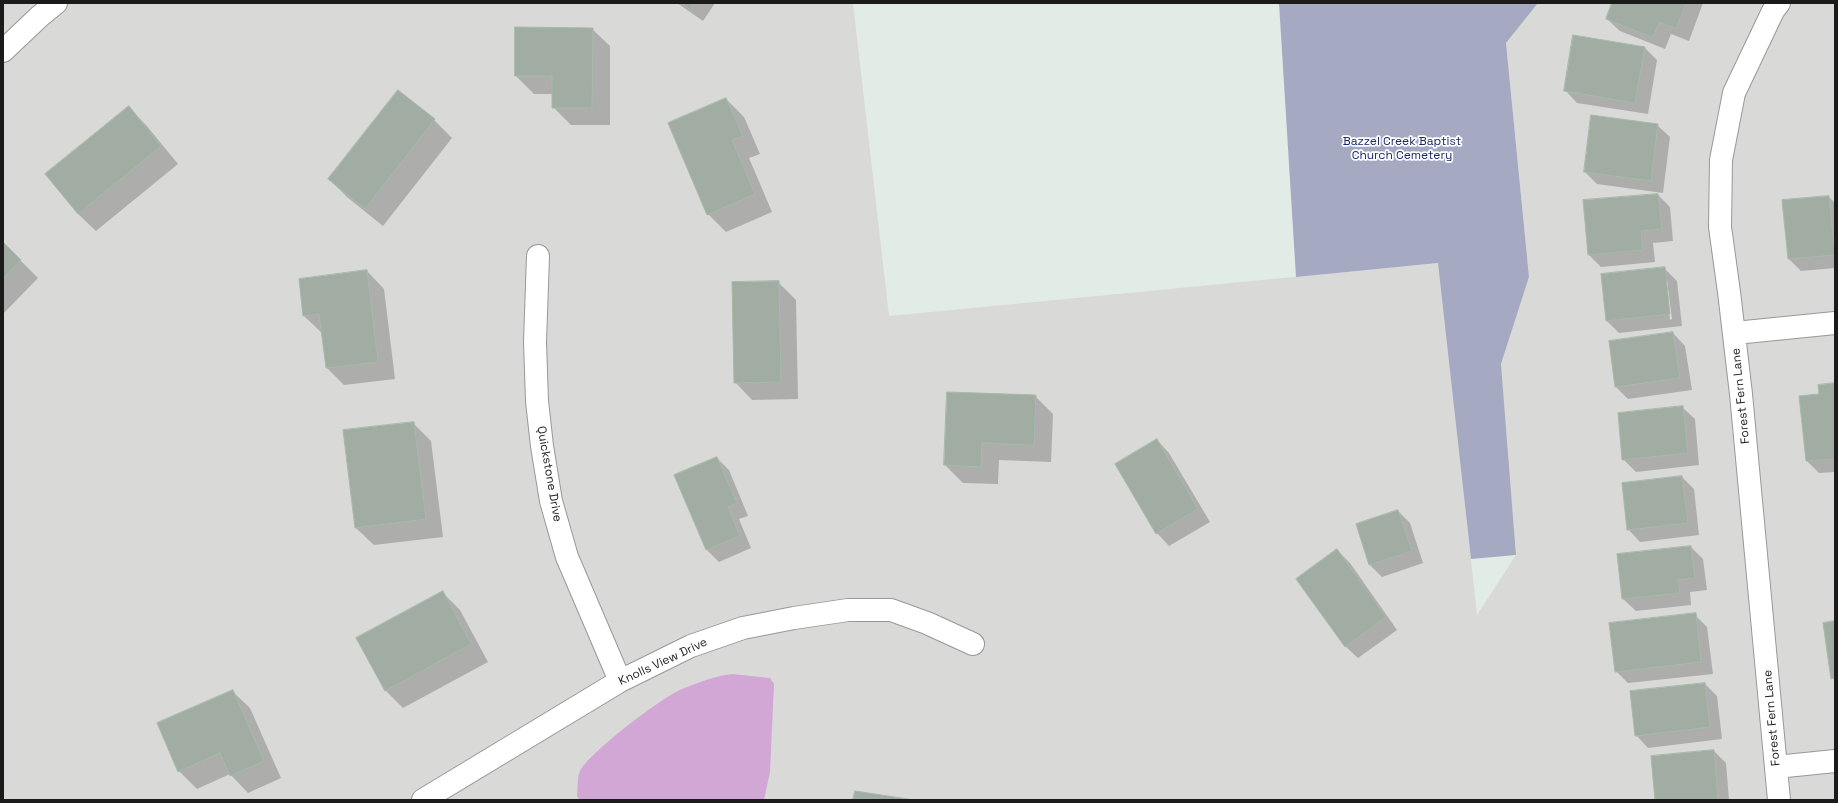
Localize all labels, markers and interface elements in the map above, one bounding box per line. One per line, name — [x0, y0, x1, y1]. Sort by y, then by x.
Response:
park label: Bazzel Creek Baptist Church Cemetery — [1343, 135, 1461, 163]
street label: Forest Fern Lane — [1729, 347, 1753, 445]
street label: Quickstone Drive — [533, 425, 565, 523]
street label: Knolls View Drive — [616, 635, 710, 689]
street label: Forest Fern Lane — [1761, 669, 1783, 767]

